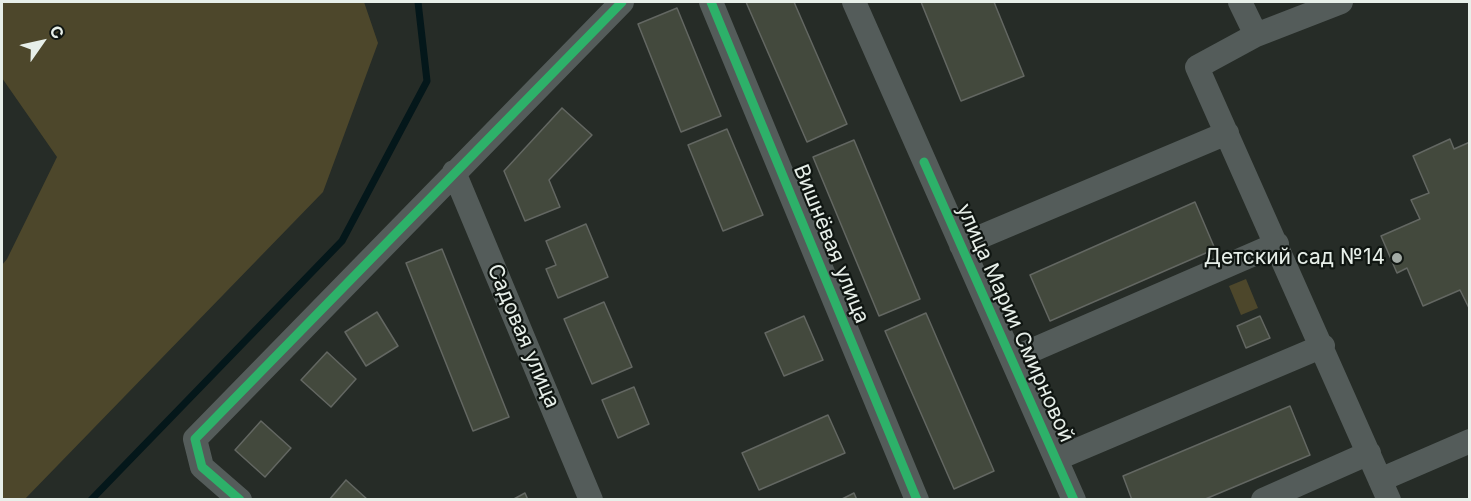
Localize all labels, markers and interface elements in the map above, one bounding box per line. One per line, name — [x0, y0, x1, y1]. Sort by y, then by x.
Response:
north arrow — [12, 12, 72, 72]
text: С — [45, 21, 69, 42]
street label: Вишнёвая улица — [788, 161, 874, 327]
street label: улица Марии Смирновой — [951, 200, 1079, 446]
place label: Детский сад №14 — [1204, 245, 1385, 271]
marker: Детский сад №14 — [1390, 251, 1404, 265]
street label: Садовая улица — [481, 260, 565, 412]

